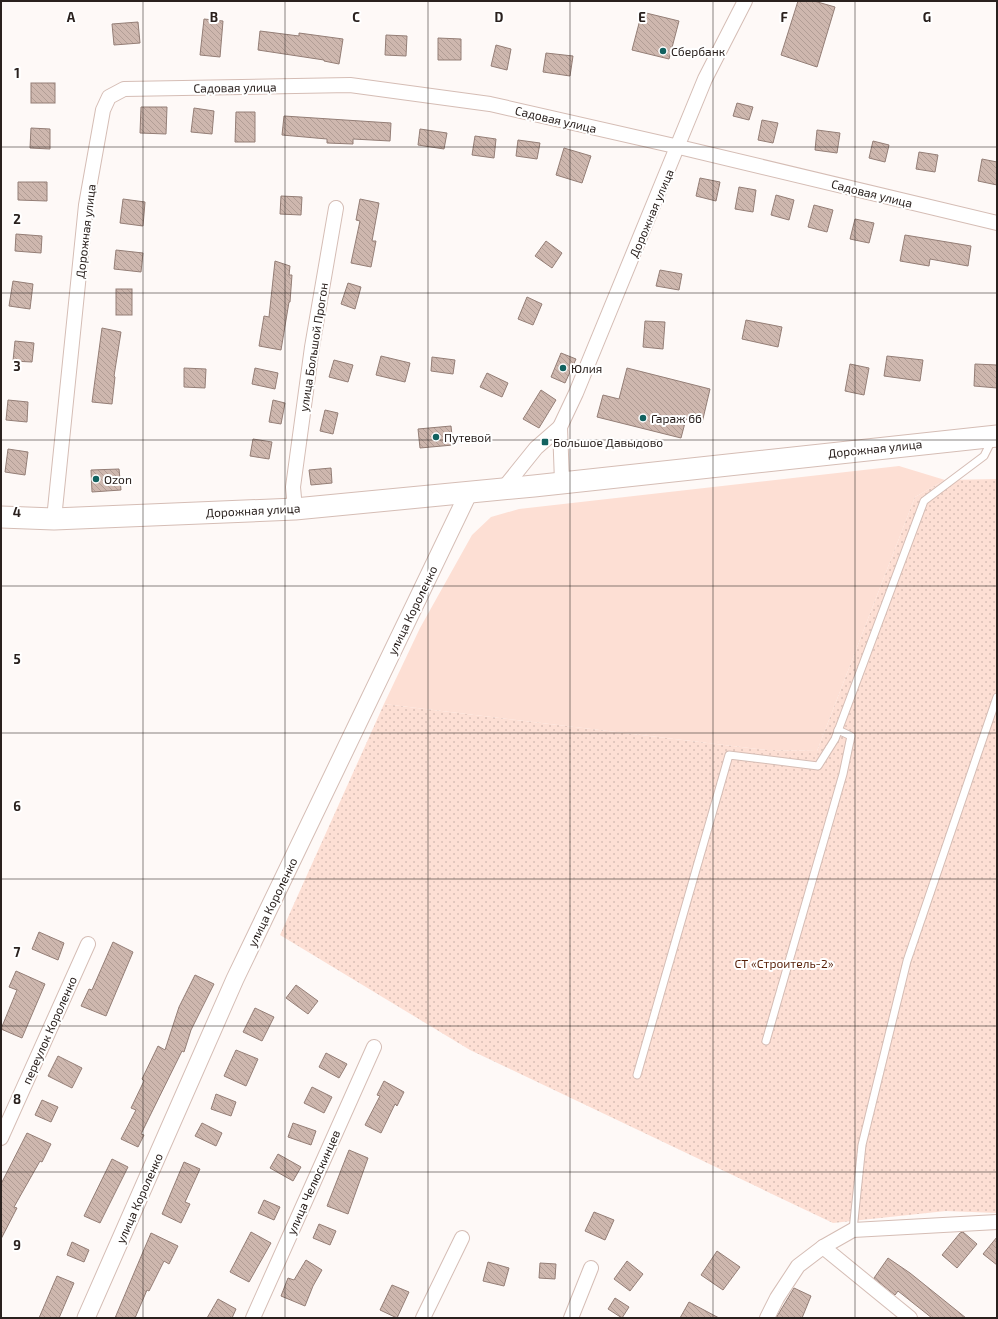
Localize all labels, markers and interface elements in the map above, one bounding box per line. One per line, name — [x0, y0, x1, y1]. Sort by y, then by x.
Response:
text: A — [67, 9, 76, 25]
text: B — [210, 9, 218, 25]
text: C — [352, 9, 360, 25]
text: D — [495, 9, 504, 25]
text: E — [638, 9, 646, 25]
text: F — [780, 9, 788, 25]
text: G — [923, 9, 931, 25]
place label: Сбербанк — [671, 44, 726, 58]
marker: Сбербанк — [658, 46, 668, 56]
text: 1 — [14, 65, 20, 81]
street label: Садовая улица — [193, 79, 277, 96]
street label: Садовая улица — [514, 103, 598, 136]
street label: Дорожная улица — [626, 167, 677, 260]
street label: Садовая улица — [830, 176, 914, 211]
street label: Дорожная улица — [72, 183, 99, 279]
text: 2 — [13, 211, 21, 227]
street label: улица Большой Прогон — [296, 281, 331, 413]
text: 3 — [13, 358, 21, 374]
place label: Юлия — [571, 361, 602, 375]
marker: Юлия — [558, 363, 568, 373]
place label: Гараж 66 — [651, 411, 702, 425]
marker: Гараж 66 — [638, 413, 648, 423]
place label: Путевой — [444, 430, 491, 445]
marker: Путевой — [431, 432, 441, 442]
place label: Большое Давыдово — [553, 435, 663, 449]
street label: Дорожная улица — [827, 436, 923, 461]
marker: Большое Давыдово — [540, 437, 550, 447]
place label: Ozon — [104, 472, 132, 486]
marker: Ozon — [91, 474, 101, 484]
street label: Дорожная улица — [205, 501, 301, 520]
text: 4 — [13, 504, 21, 520]
street label: улица Короленко — [384, 563, 441, 657]
text: 5 — [13, 651, 21, 667]
text: 6 — [13, 798, 21, 814]
street label: улица Короленко — [244, 855, 301, 949]
text: 7 — [14, 944, 21, 960]
park label: СТ «Строитель-2» — [734, 956, 834, 970]
street label: переулок Короленко — [19, 974, 80, 1087]
text: 8 — [13, 1091, 21, 1107]
street label: улица Челюскинцев — [284, 1128, 343, 1237]
street label: улица Короленко — [113, 1151, 166, 1246]
text: 9 — [13, 1237, 21, 1253]

